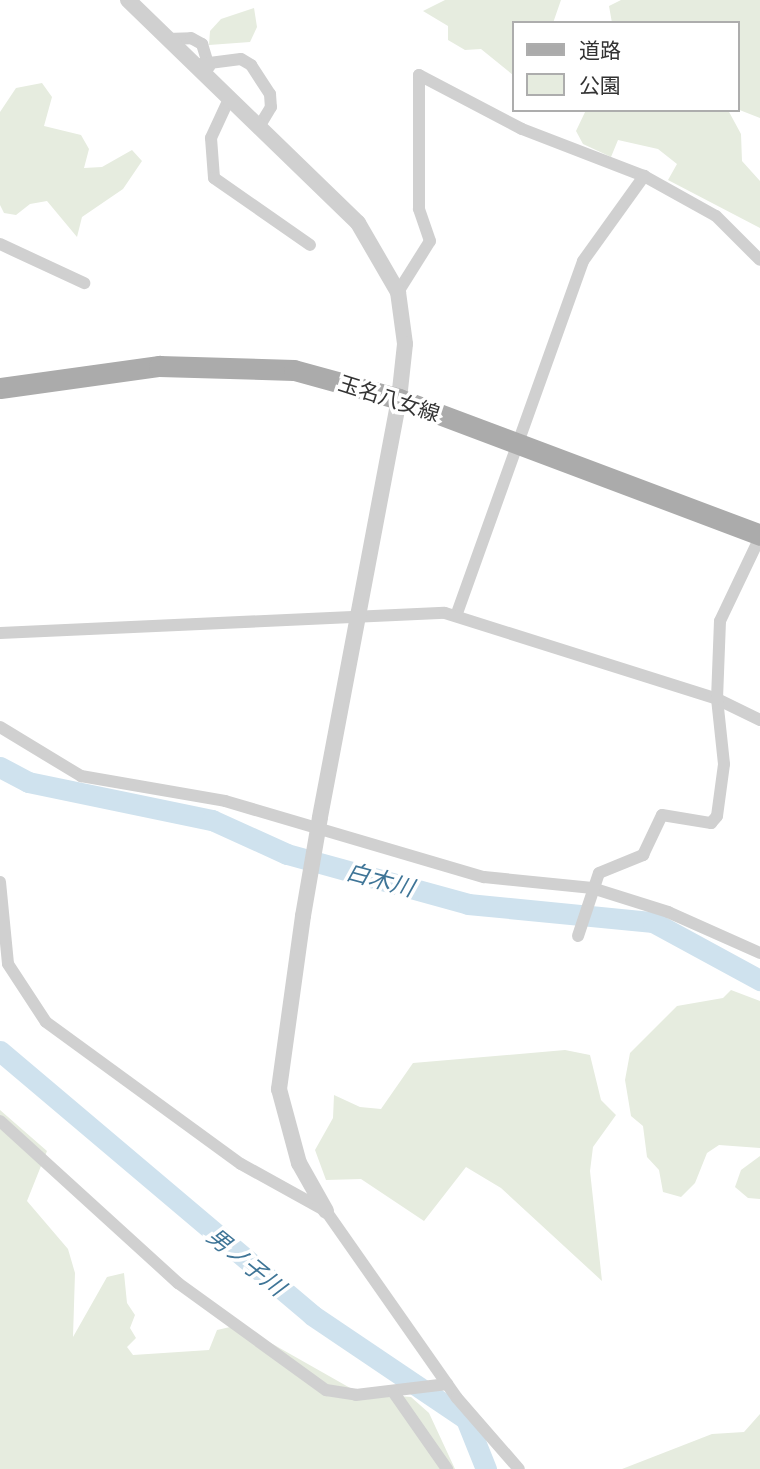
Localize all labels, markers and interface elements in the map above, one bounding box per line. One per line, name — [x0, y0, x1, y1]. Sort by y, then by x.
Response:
legend — [512, 21, 739, 112]
text: 道路 — [579, 36, 621, 66]
text: 公園 — [579, 71, 621, 101]
street label: 玉名八女線 — [335, 371, 443, 427]
water label: 白木川 — [343, 858, 417, 902]
water label: 男ノ子川 — [202, 1222, 290, 1302]

